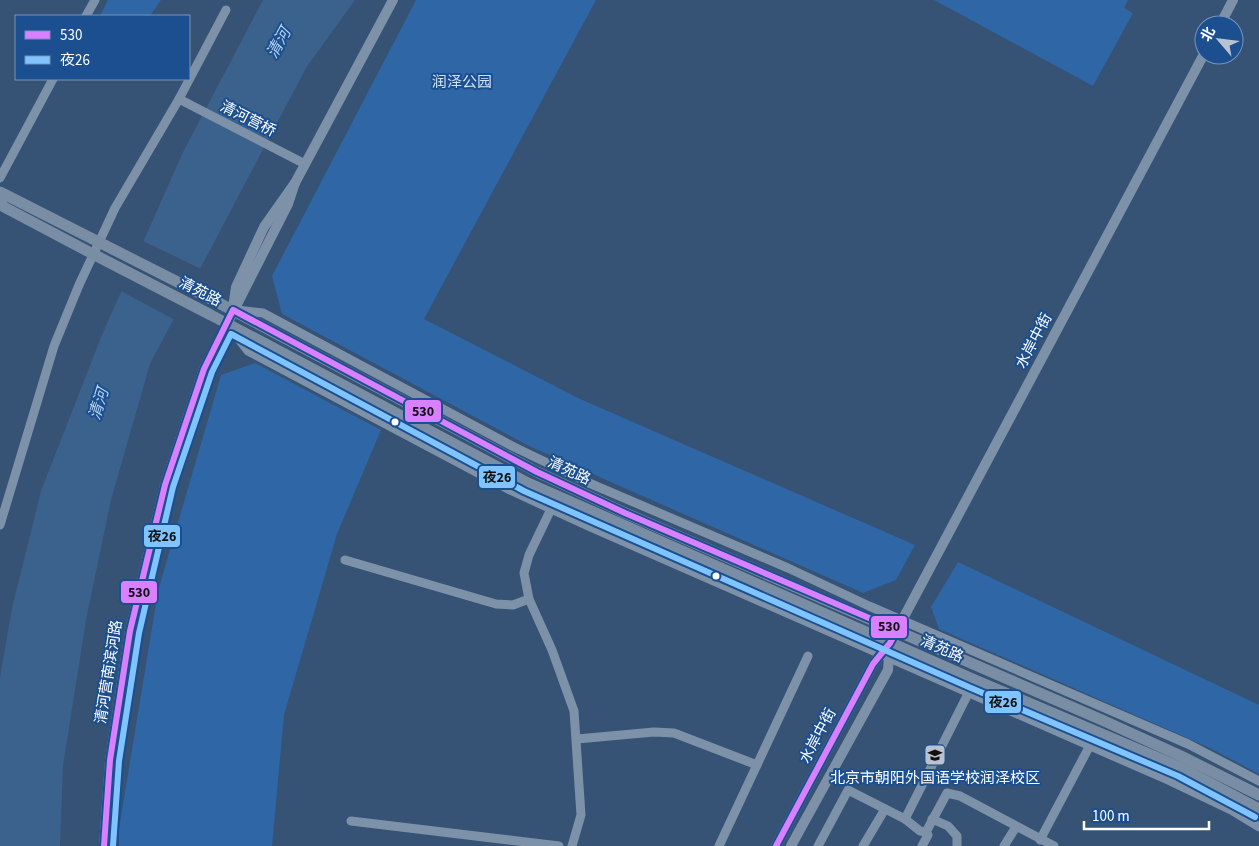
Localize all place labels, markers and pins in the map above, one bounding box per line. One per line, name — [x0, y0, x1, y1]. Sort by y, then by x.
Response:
unlabelled marker — [390, 417, 400, 427]
unlabelled marker — [711, 571, 721, 581]
school or university icon: 北京市朝阳外国语学校润泽校区 — [923, 743, 947, 767]
place label: 北京市朝阳外国语学校润泽校区 — [830, 768, 1040, 789]

